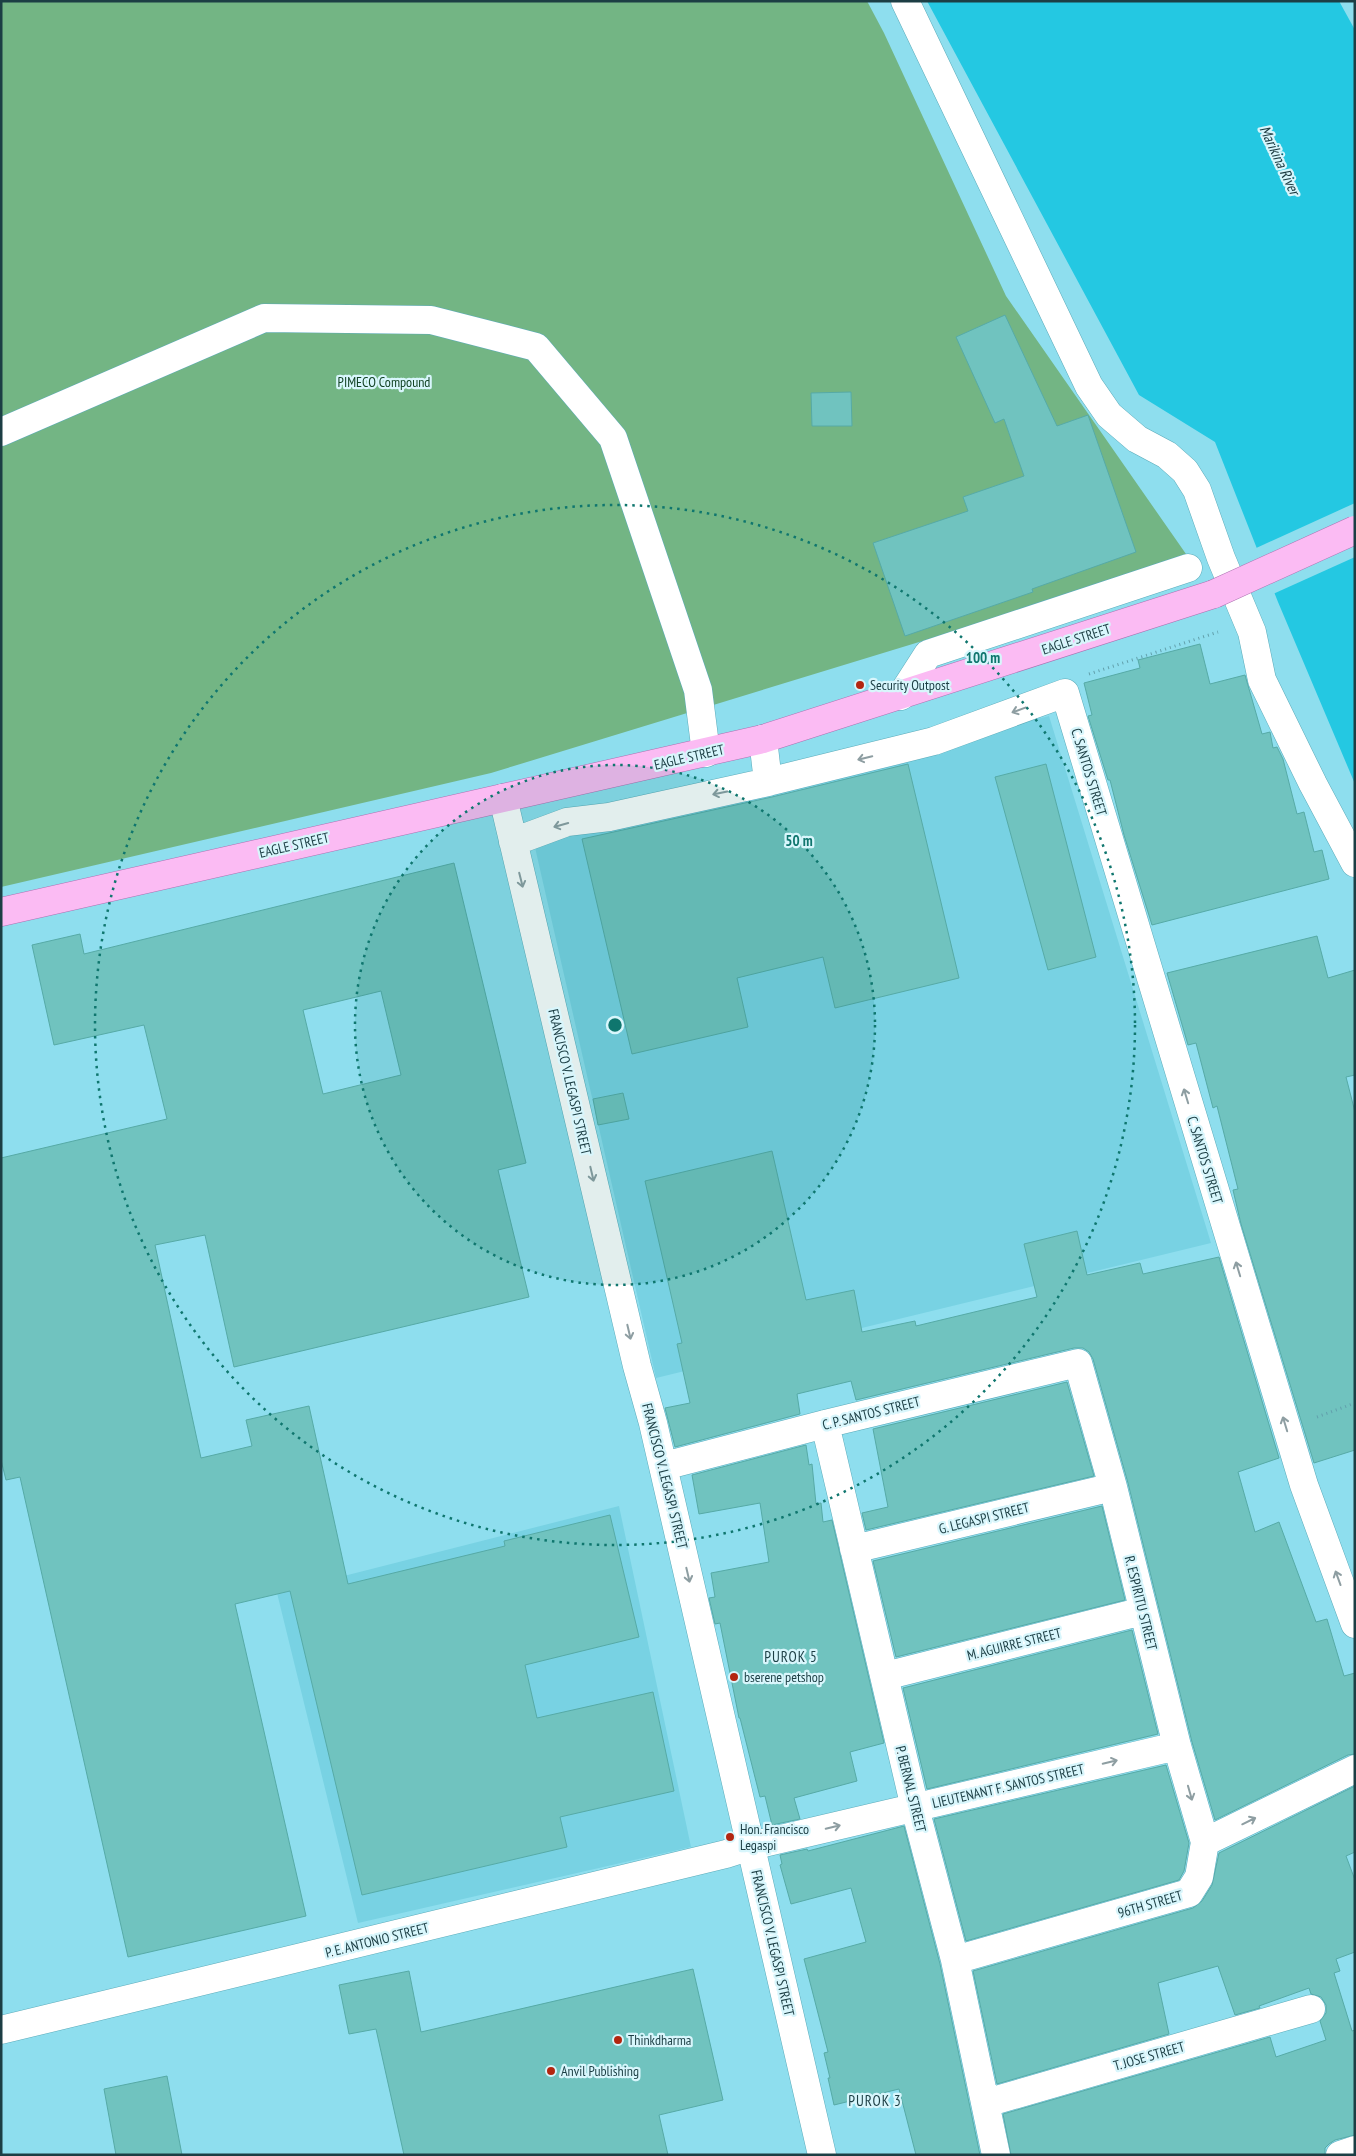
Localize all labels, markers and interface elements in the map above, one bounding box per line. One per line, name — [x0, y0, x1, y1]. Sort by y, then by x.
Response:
water label: Marikina River — [1256, 122, 1305, 199]
park label: PIMECO Compound — [338, 373, 430, 391]
street label: EAGLE STREET — [1039, 619, 1113, 659]
text: 100 m — [966, 648, 1000, 667]
place label: Security Outpost — [870, 676, 950, 694]
marker: Security Outpost — [854, 679, 866, 691]
one-way arrow — [1012, 706, 1028, 715]
street label: C. SANTOS STREET — [1067, 726, 1111, 819]
street label: EAGLE STREET — [652, 740, 726, 774]
one-way arrow — [857, 754, 873, 763]
one-way arrow — [712, 789, 728, 798]
one-way arrow — [553, 820, 569, 830]
street label: EAGLE STREET — [257, 828, 331, 862]
text: 50 m — [785, 831, 813, 850]
one-way arrow — [517, 871, 526, 887]
street label: FRANCISCO V. LEGASPI STREET — [544, 1007, 596, 1158]
centre of rings — [606, 1016, 624, 1034]
one-way arrow — [1181, 1089, 1191, 1105]
street label: C. SANTOS STREET — [1183, 1114, 1227, 1207]
one-way arrow — [588, 1165, 597, 1181]
one-way arrow — [1233, 1261, 1243, 1277]
one-way arrow — [625, 1324, 634, 1340]
street label: C. P. SANTOS STREET — [820, 1392, 922, 1434]
street label: FRANCISCO V. LEGASPI STREET — [638, 1401, 692, 1551]
one-way arrow — [1279, 1417, 1289, 1433]
street label: G. LEGASPI STREET — [937, 1498, 1032, 1538]
street label: R. ESPIRITU STREET — [1121, 1554, 1162, 1653]
one-way arrow — [684, 1566, 694, 1582]
one-way arrow — [1333, 1571, 1342, 1586]
street label: M. AGUIRRE STREET — [965, 1623, 1064, 1664]
district label: PUROK 5 — [764, 1647, 818, 1666]
place label: bserene petshop — [744, 1668, 824, 1686]
marker: bserene petshop — [728, 1671, 740, 1683]
street label: P. BERNAL STREET — [892, 1744, 931, 1835]
one-way arrow — [1101, 1757, 1117, 1766]
street label: LIEUTENANT F. SANTOS STREET — [930, 1760, 1086, 1812]
one-way arrow — [1186, 1784, 1196, 1800]
one-way arrow — [1241, 1816, 1256, 1825]
place label: Hon. Francisco Legaspi — [740, 1820, 809, 1854]
one-way arrow — [824, 1822, 840, 1831]
marker: Hon. Francisco Legaspi — [724, 1831, 736, 1843]
street label: FRANCISCO V. LEGASPI STREET — [747, 1868, 799, 2019]
street label: 96TH STREET — [1116, 1886, 1185, 1922]
street label: P. E. ANTONIO STREET — [323, 1918, 431, 1962]
place label: Thinkdharma — [628, 2031, 691, 2049]
marker: Thinkdharma — [612, 2034, 624, 2046]
street label: T. JOSE STREET — [1111, 2037, 1187, 2075]
place label: Anvil Publishing — [561, 2062, 639, 2080]
marker: Anvil Publishing — [545, 2065, 557, 2077]
district label: PUROK 3 — [848, 2091, 902, 2110]

